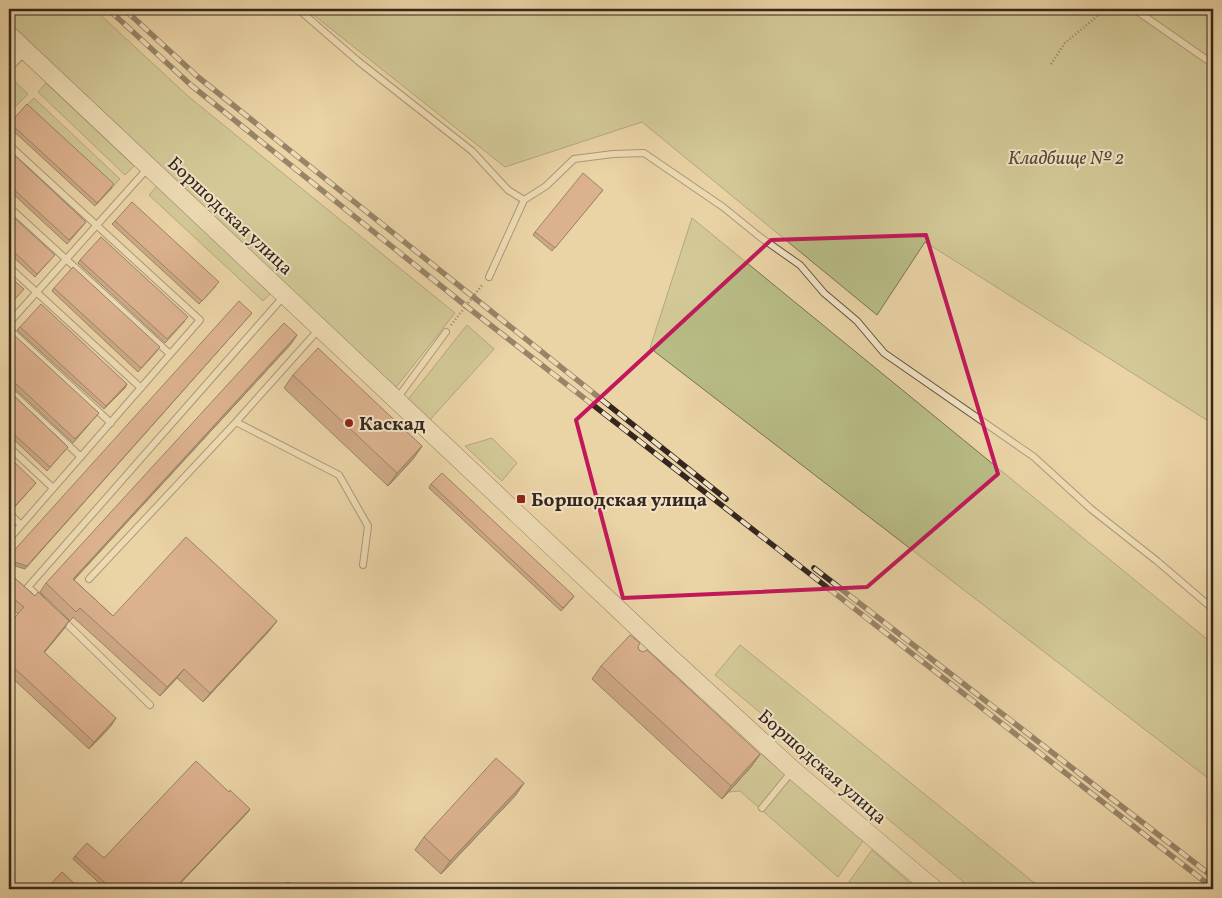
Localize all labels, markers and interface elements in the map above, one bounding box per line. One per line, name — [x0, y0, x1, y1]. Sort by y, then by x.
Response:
park label: Кладбище № 2 — [1008, 146, 1124, 172]
street label: Боршодская улица — [161, 151, 298, 282]
place label: Каскад — [359, 412, 426, 438]
marker: Каскад — [343, 417, 355, 429]
place label: Боршодская улица — [531, 488, 707, 514]
marker: Боршодская улица — [515, 493, 527, 505]
street label: Боршодская улица — [751, 704, 892, 831]

